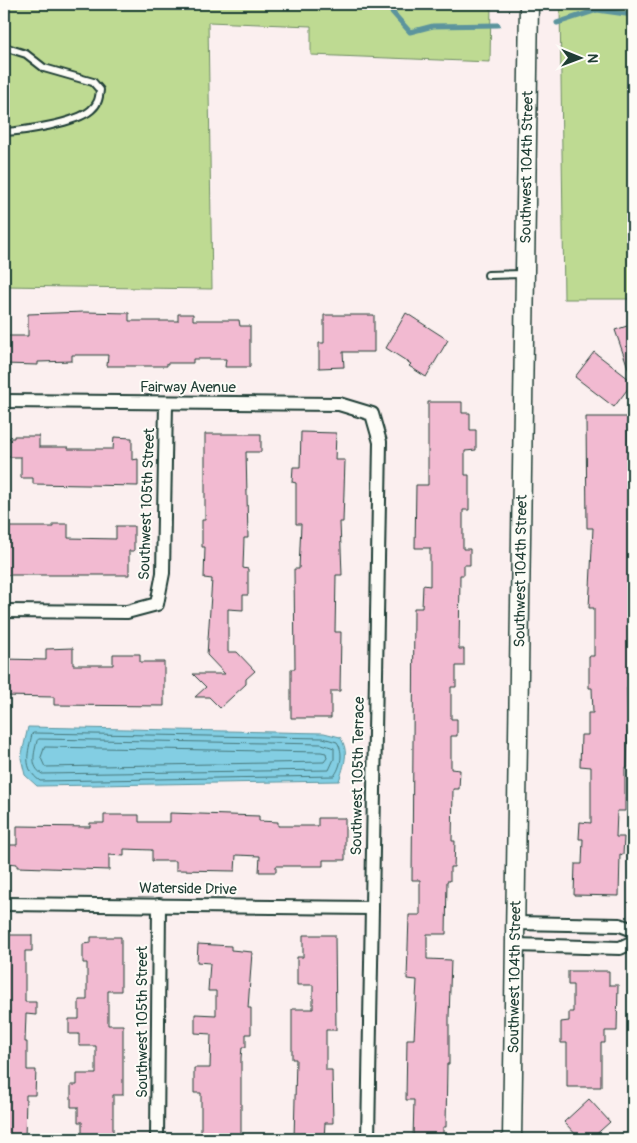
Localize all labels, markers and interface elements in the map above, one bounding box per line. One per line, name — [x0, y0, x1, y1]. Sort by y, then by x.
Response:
north arrow — [554, 32, 604, 82]
text: N — [584, 53, 601, 63]
street label: Southwest 104th Street — [516, 90, 537, 244]
street label: Fairway Avenue — [140, 378, 237, 397]
street label: Southwest 105th Street — [135, 427, 159, 580]
street label: Southwest 104th Street — [510, 494, 531, 648]
street label: Southwest 105th Terrace — [347, 696, 369, 856]
street label: Waterside Drive — [139, 879, 238, 899]
street label: Southwest 104th Street — [504, 899, 525, 1054]
street label: Southwest 105th Street — [133, 945, 152, 1098]

